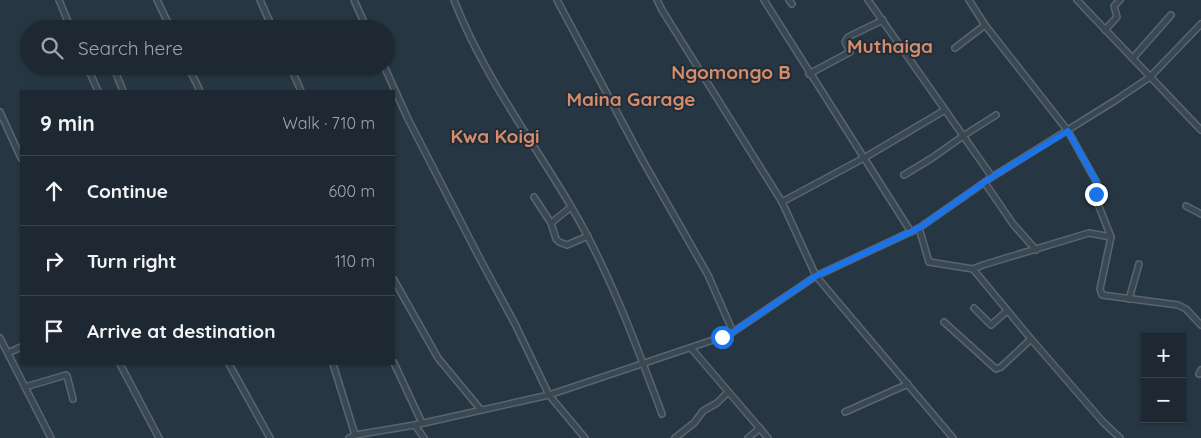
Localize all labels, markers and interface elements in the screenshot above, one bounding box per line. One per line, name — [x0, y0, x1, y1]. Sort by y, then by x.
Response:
search box — [20, 20, 395, 75]
icon: search — [38, 34, 66, 62]
district label: Muthaiga — [847, 34, 933, 58]
text: Search here — [78, 36, 183, 60]
district label: Ngomongo B — [671, 60, 791, 84]
district label: Maina Garage — [567, 87, 695, 111]
text: 9 min — [40, 110, 95, 136]
text: Walk · 710 m — [283, 113, 375, 133]
district label: Kwa Koigi — [450, 124, 540, 148]
icon: ahead — [40, 177, 68, 205]
text: Continue — [87, 179, 168, 203]
text: 600 m — [328, 181, 375, 201]
route end — [1085, 183, 1108, 206]
icon: right — [40, 247, 68, 275]
text: Turn right — [87, 249, 176, 273]
text: 110 m — [335, 251, 375, 271]
icon: arrive — [40, 317, 68, 345]
text: Arrive at destination — [87, 319, 276, 343]
route start — [711, 326, 734, 349]
map controls — [1141, 333, 1186, 423]
button: + — [1141, 333, 1186, 378]
button: − — [1141, 378, 1186, 423]

